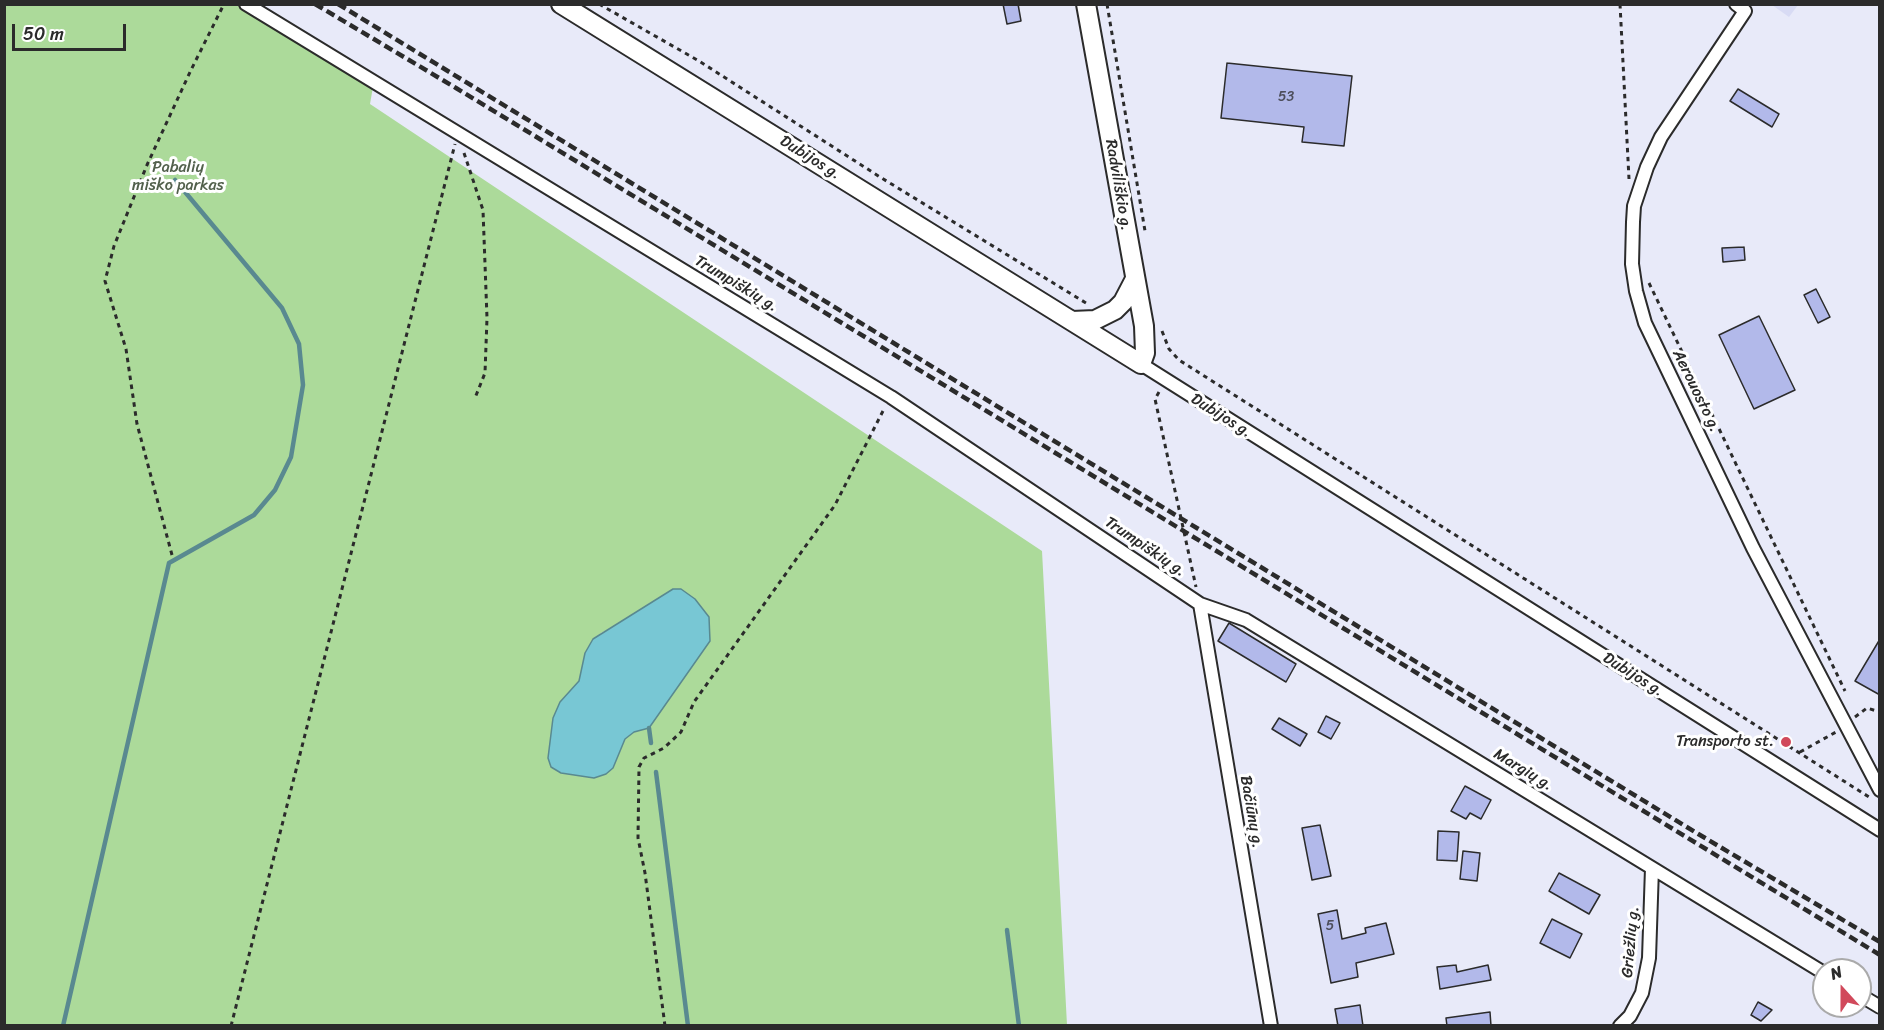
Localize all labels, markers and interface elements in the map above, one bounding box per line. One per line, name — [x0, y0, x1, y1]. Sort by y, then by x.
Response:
scale bar — [15, 12, 129, 50]
text: 50 m — [23, 18, 64, 50]
house number: 53 — [1278, 89, 1294, 105]
street label: Dubijos g. — [776, 132, 844, 184]
street label: Radviliškio g. — [1101, 138, 1135, 232]
park label: Pabalių miško parkas — [132, 158, 224, 196]
street label: Trumpiškių g. — [691, 252, 781, 316]
street label: Aerouosto g. — [1668, 347, 1724, 435]
street label: Dubijos g. — [1187, 390, 1255, 442]
street label: Trumpiškių g. — [1101, 513, 1189, 581]
street label: Dubijos g. — [1599, 649, 1667, 701]
place label: Transporto st. — [1676, 732, 1774, 752]
marker: Transporto st. — [1779, 735, 1793, 749]
street label: Margių g. — [1490, 745, 1556, 795]
street label: Bačiūnų g. — [1235, 774, 1267, 850]
street label: Griežlių g. — [1618, 906, 1644, 978]
house number: 5 — [1326, 918, 1334, 934]
text: N — [1826, 957, 1846, 988]
north arrow — [1812, 958, 1872, 1018]

